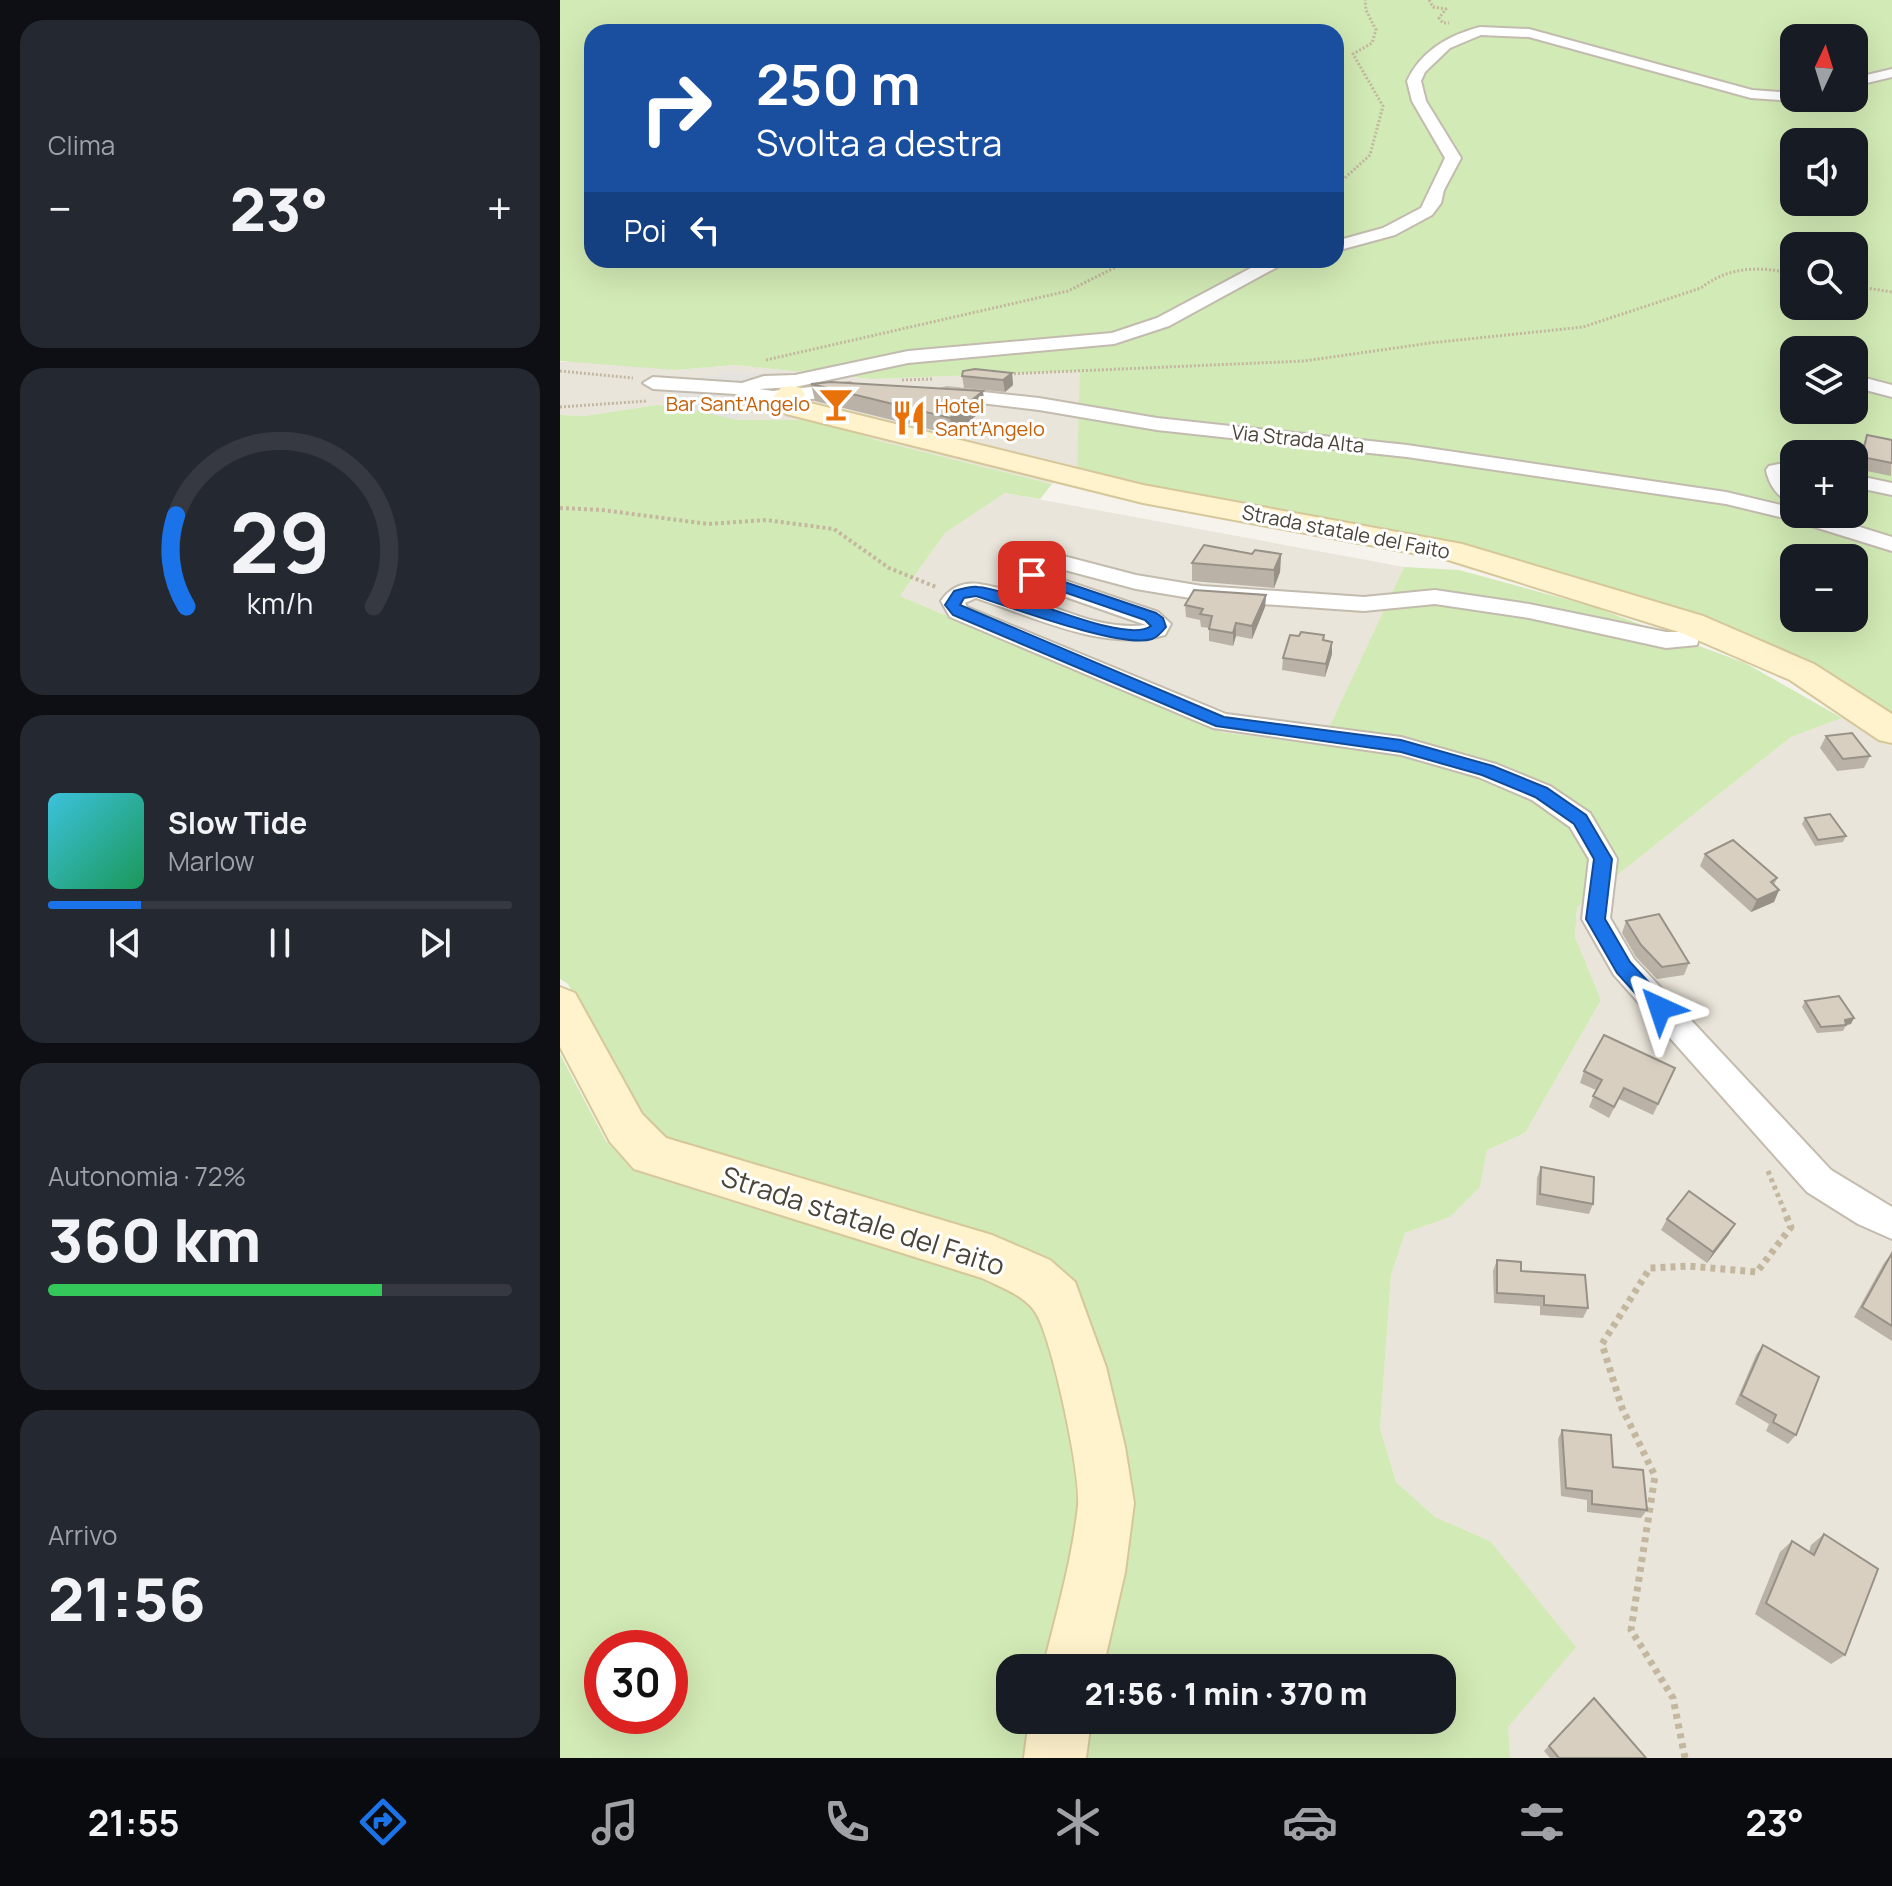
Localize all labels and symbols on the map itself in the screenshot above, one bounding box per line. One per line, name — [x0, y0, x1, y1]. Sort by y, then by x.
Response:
north arrow — [1780, 24, 1868, 112]
bar icon: Bar Sant'Angelo — [817, 385, 855, 423]
place label: Bar Sant'Angelo — [666, 390, 810, 417]
place label: Hotel Sant'Angelo — [935, 392, 1045, 442]
restaurant icon: Hotel Sant'Angelo — [890, 399, 928, 437]
street label: Via Strada Alta — [1230, 418, 1366, 459]
street label: Strada statale del Faito — [1240, 498, 1453, 565]
pin — [998, 541, 1066, 609]
position arrow — [1618, 966, 1702, 1050]
street label: Strada statale del Faito — [717, 1156, 1010, 1284]
speed limit sign: 30 — [584, 1630, 688, 1734]

